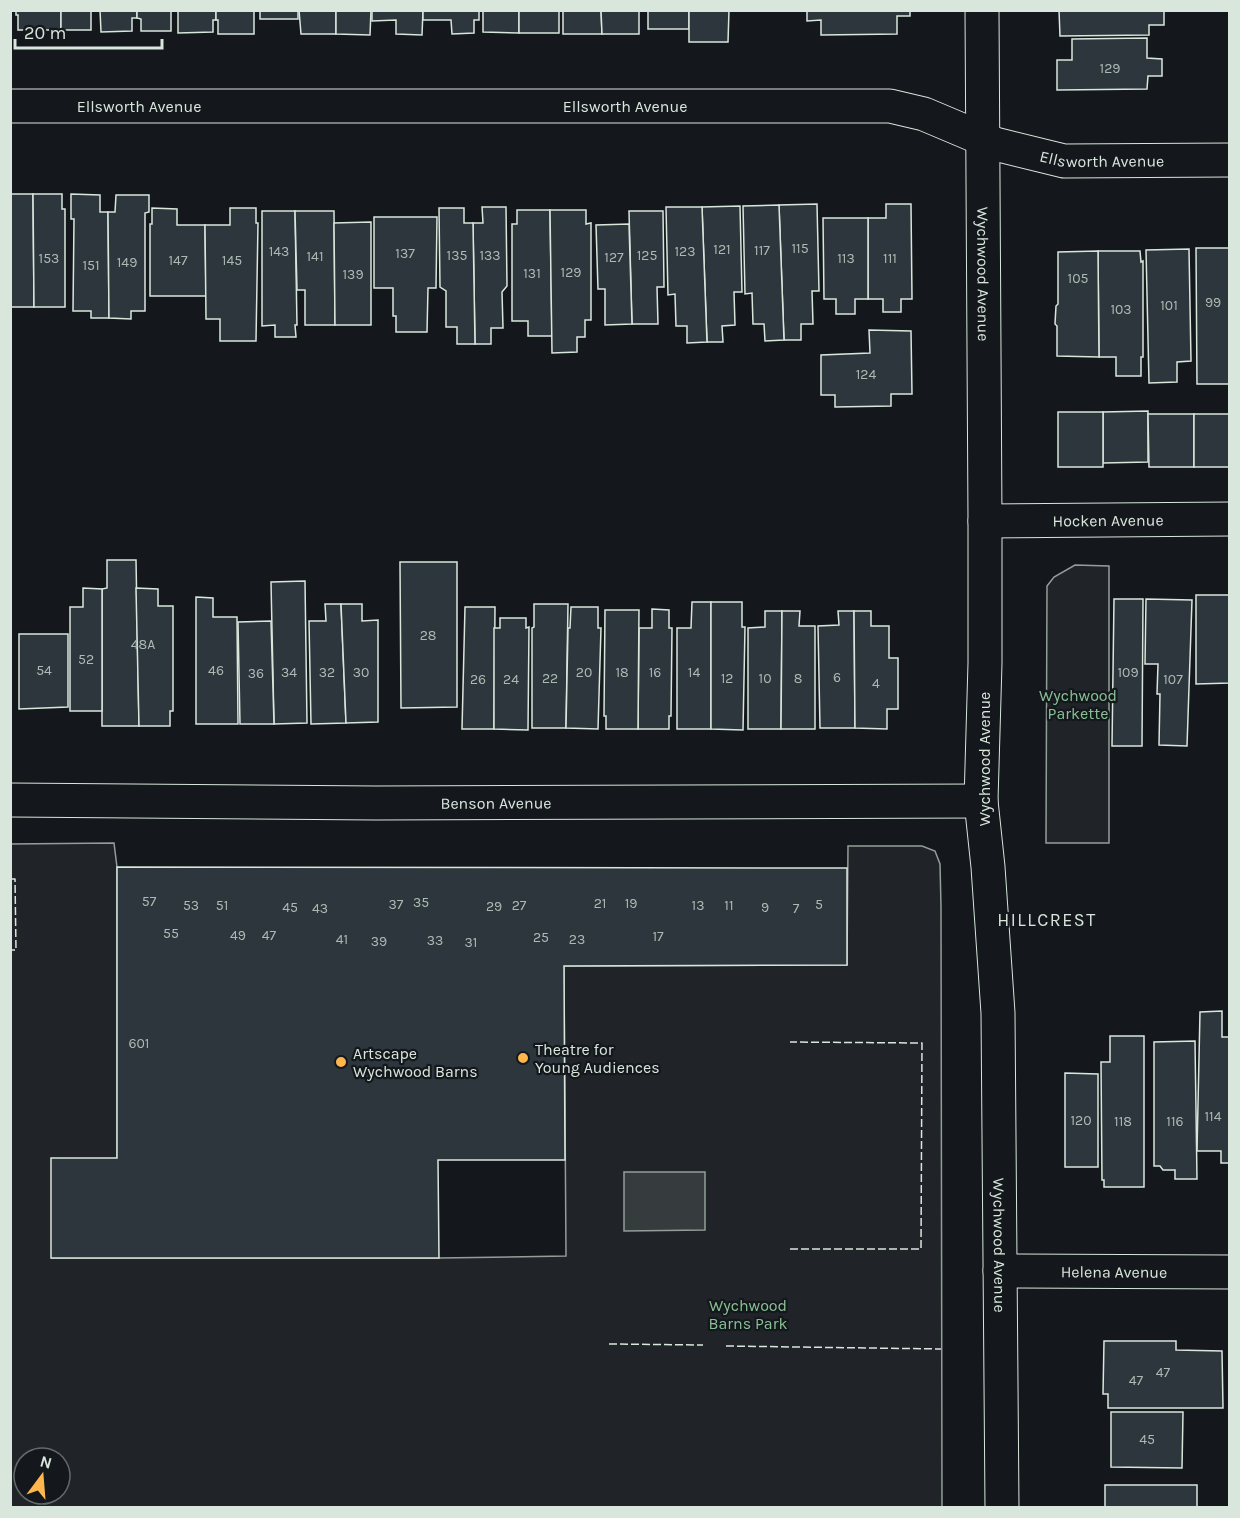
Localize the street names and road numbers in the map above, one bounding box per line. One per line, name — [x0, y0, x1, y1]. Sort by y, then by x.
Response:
street label: Ellsworth Avenue — [77, 97, 201, 116]
street label: Ellsworth Avenue — [563, 97, 687, 116]
street label: Ellsworth Avenue — [1038, 146, 1164, 171]
street label: Wychwood Avenue — [974, 207, 993, 341]
street label: Hocken Avenue — [1052, 510, 1164, 530]
street label: Wychwood Avenue — [975, 692, 994, 826]
street label: Benson Avenue — [440, 793, 552, 812]
street label: Wychwood Avenue — [990, 1178, 1010, 1313]
street label: Helena Avenue — [1061, 1262, 1167, 1281]

